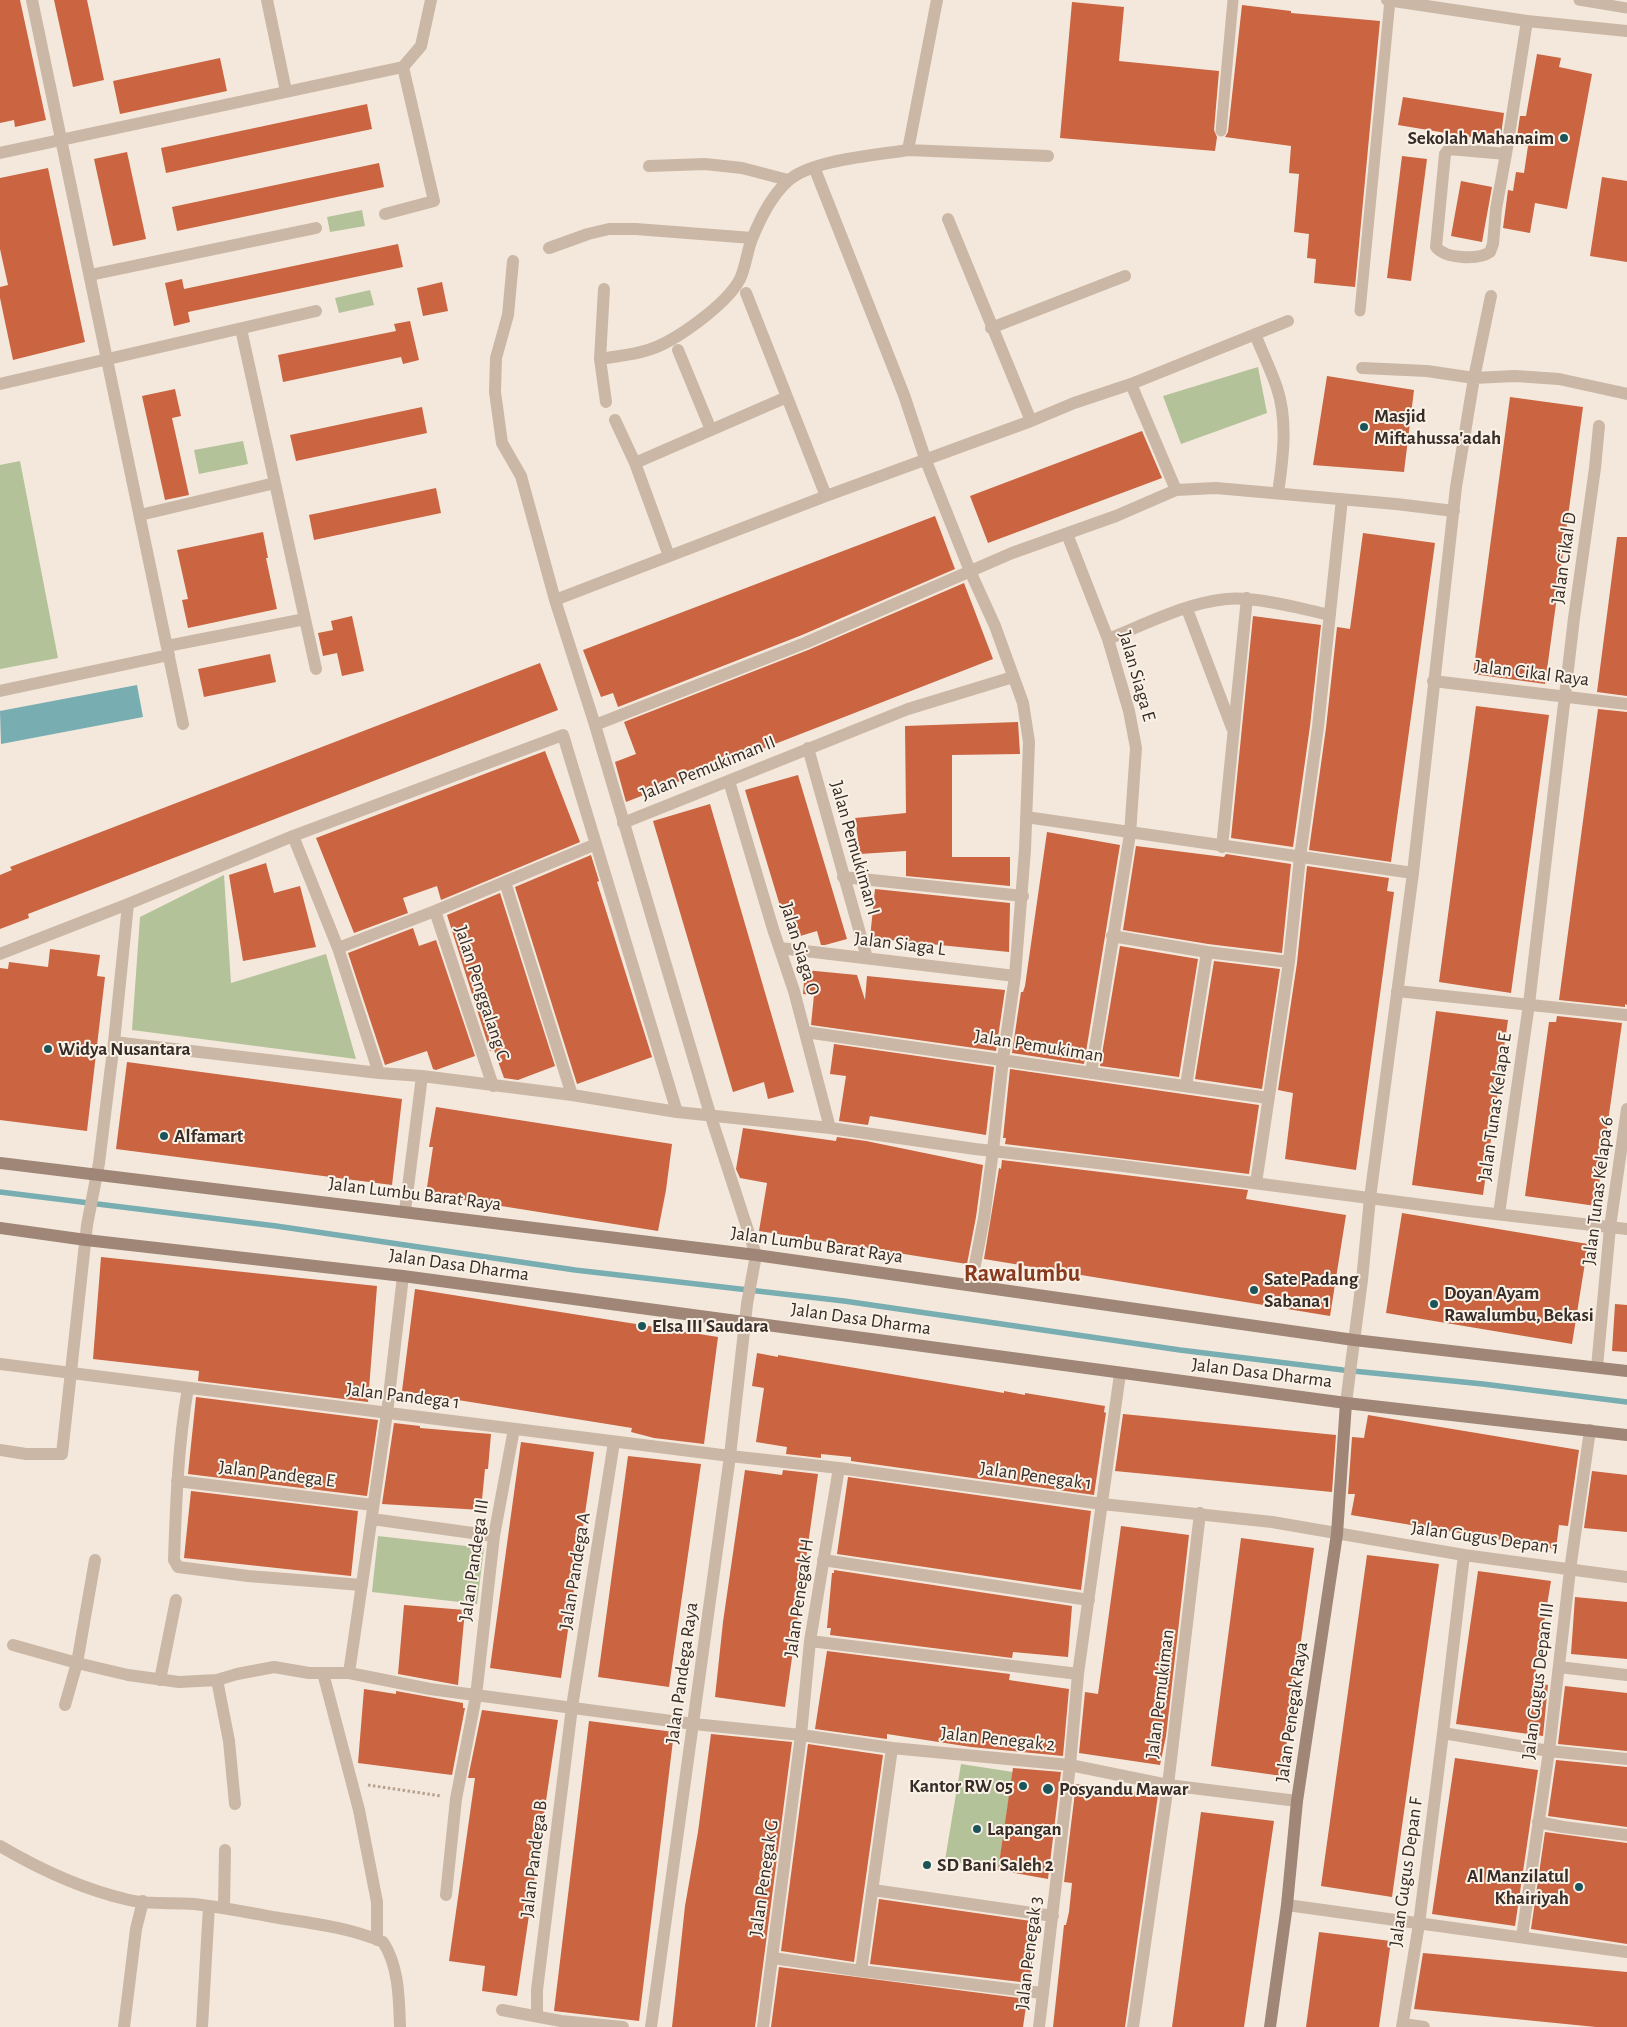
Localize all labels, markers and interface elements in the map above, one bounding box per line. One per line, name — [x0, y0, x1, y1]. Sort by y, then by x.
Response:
place label: Sekolah Mahanaim — [1408, 127, 1554, 149]
marker: Sekolah Mahanaim — [1558, 132, 1570, 144]
place label: Masjid Miftahussa'adah — [1374, 405, 1501, 449]
marker: Masjid Miftahussa'adah — [1358, 421, 1370, 433]
street label: Jalan Cikal D — [1546, 511, 1582, 605]
street label: Jalan Siaga E — [1113, 628, 1161, 724]
street label: Jalan Cikal Raya — [1473, 655, 1591, 691]
street label: Jalan Pemukiman II — [637, 731, 779, 805]
street label: Jalan Pemukiman I — [825, 778, 885, 918]
street label: Jalan Siaga O — [775, 900, 825, 998]
street label: Jalan Penggalang C — [449, 923, 515, 1063]
street label: Jalan Siaga L — [853, 927, 947, 961]
street label: Jalan Pemukiman — [973, 1025, 1105, 1067]
street label: Jalan Tunas Kelapa E — [1473, 1031, 1517, 1183]
place label: Widya Nusantara — [58, 1038, 191, 1060]
marker: Widya Nusantara — [42, 1043, 54, 1055]
street label: Jalan Tunas Kelapa 6 — [1578, 1115, 1618, 1267]
place label: Alfamart — [174, 1125, 243, 1147]
marker: Alfamart — [158, 1130, 170, 1142]
street label: Jalan Lumbu Barat Raya — [327, 1172, 503, 1216]
street label: Jalan Lumbu Barat Raya — [729, 1222, 905, 1268]
street label: Jalan Dasa Dharma — [387, 1244, 531, 1286]
district label: Rawalumbu — [964, 1260, 1080, 1288]
place label: Sate Padang Sabana 1 — [1264, 1268, 1358, 1312]
place label: Doyan Ayam Rawalumbu, Bekasi — [1444, 1282, 1594, 1326]
marker: Sate Padang Sabana 1 — [1248, 1284, 1260, 1296]
street label: Jalan Dasa Dharma — [789, 1298, 933, 1340]
marker: Doyan Ayam Rawalumbu, Bekasi — [1428, 1298, 1440, 1310]
place label: Elsa III Saudara — [652, 1315, 769, 1337]
marker: Elsa III Saudara — [636, 1320, 648, 1332]
street label: Jalan Dasa Dharma — [1190, 1353, 1334, 1393]
street label: Jalan Pandega 1 — [345, 1378, 461, 1414]
street label: Jalan Pandega E — [218, 1456, 336, 1492]
street label: Jalan Penegak 1 — [979, 1457, 1093, 1495]
street label: Jalan Pandega III — [454, 1498, 494, 1622]
street label: Jalan Pandega A — [554, 1511, 596, 1631]
street label: Jalan Gugus Depan 1 — [1410, 1516, 1560, 1560]
street label: Jalan Penegak H — [779, 1537, 819, 1659]
street label: Jalan Pandega Raya — [661, 1601, 703, 1745]
street label: Jalan Gugus Depan III — [1517, 1601, 1559, 1761]
street label: Jalan Pemukiman — [1141, 1628, 1179, 1760]
street label: Jalan Penegak Raya — [1271, 1640, 1313, 1784]
street label: Jalan Penegak 2 — [940, 1722, 1056, 1756]
place label: Kantor RW 05 — [909, 1775, 1013, 1797]
place label: Posyandu Mawar — [1059, 1778, 1188, 1800]
marker: Kantor RW 05 — [1017, 1780, 1029, 1792]
marker: Posyandu Mawar — [1041, 1782, 1055, 1796]
street label: Jalan Gugus Depan F — [1384, 1796, 1428, 1948]
street label: Jalan Pandega B — [516, 1799, 552, 1919]
street label: Jalan Penegak G — [745, 1818, 783, 1938]
place label: Lapangan — [987, 1818, 1062, 1840]
marker: Lapangan — [971, 1823, 983, 1835]
place label: SD Bani Saleh 2 — [937, 1854, 1054, 1876]
marker: SD Bani Saleh 2 — [921, 1859, 933, 1871]
place label: Al Manzilatul Khairiyah — [1467, 1865, 1569, 1909]
marker: Al Manzilatul Khairiyah — [1573, 1881, 1585, 1893]
street label: Jalan Penegak 3 — [1011, 1895, 1047, 2011]

